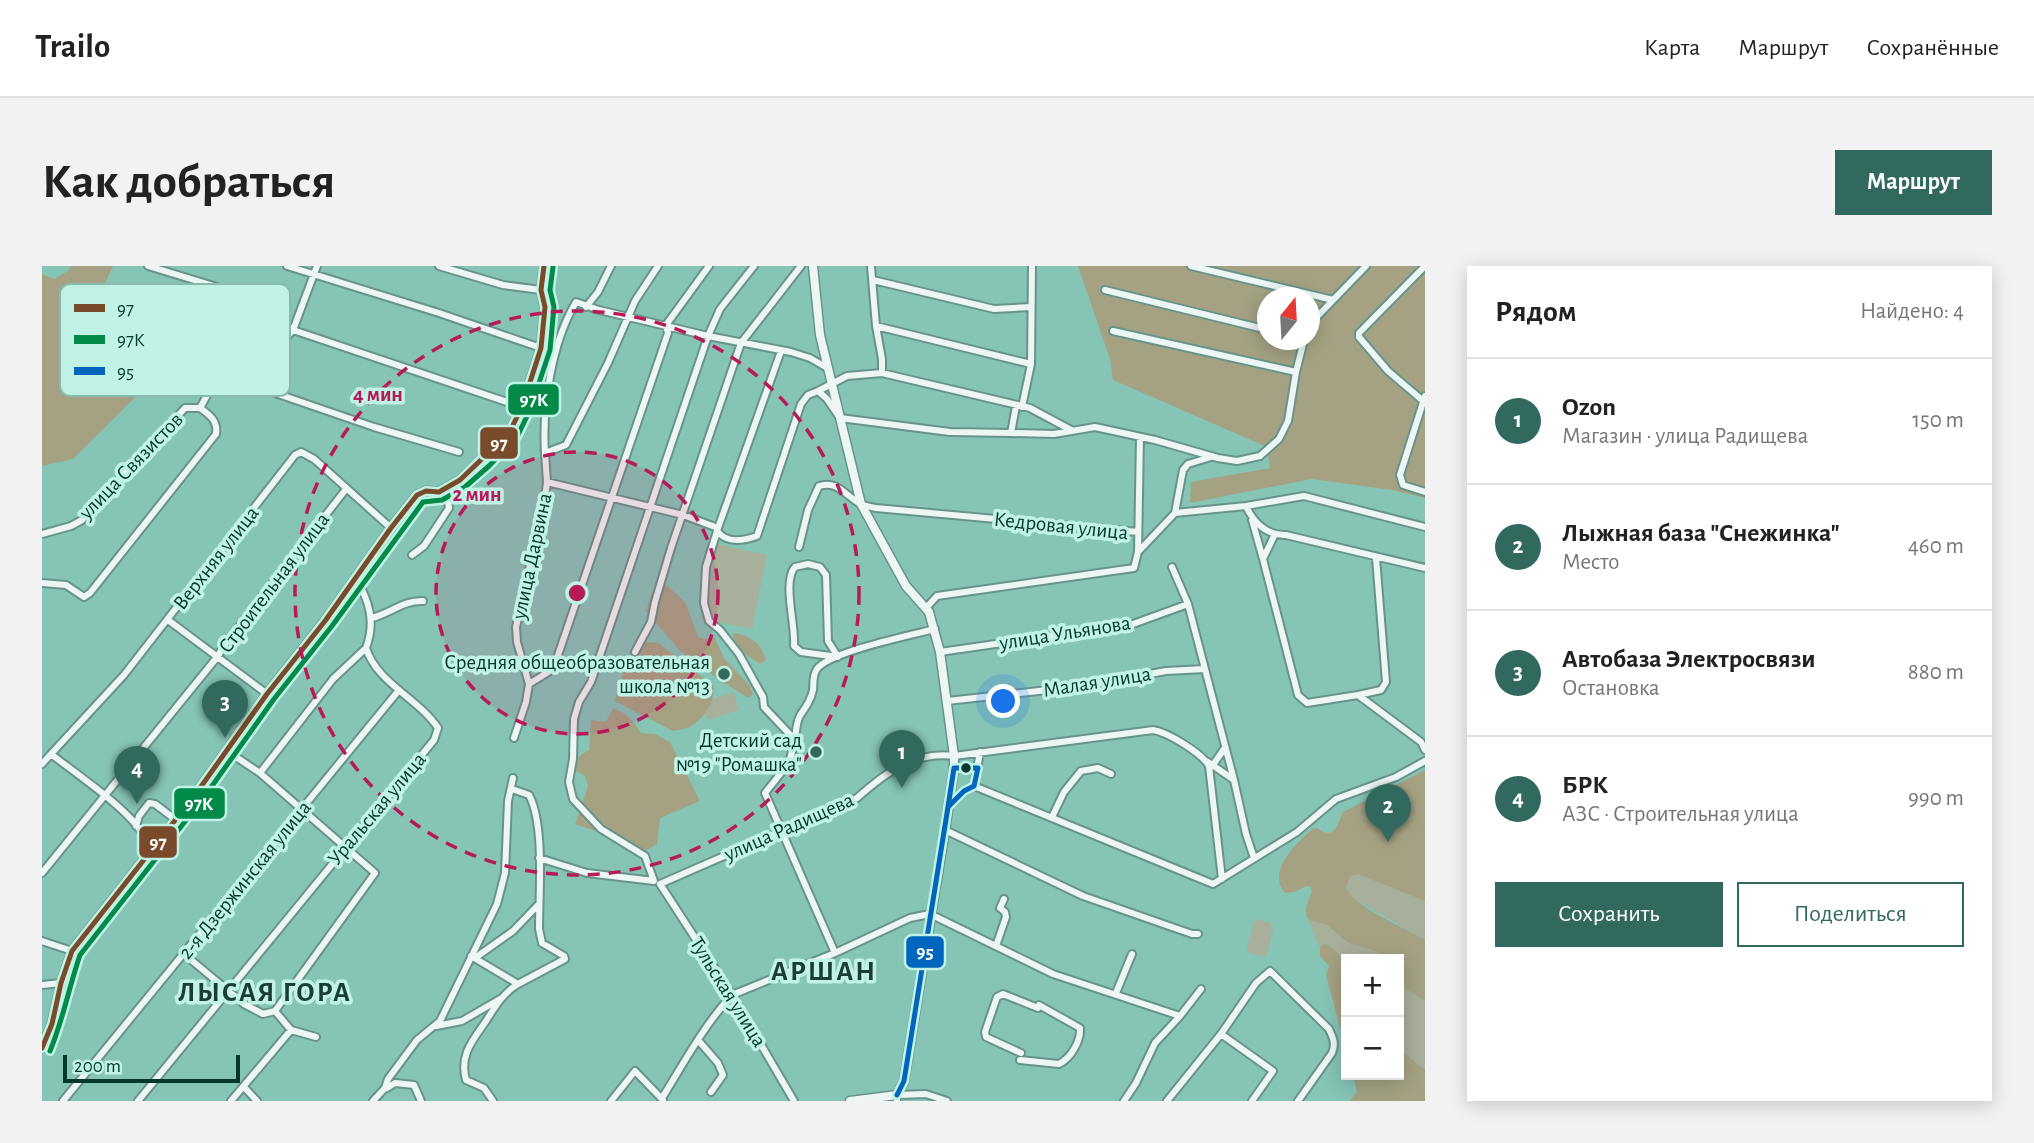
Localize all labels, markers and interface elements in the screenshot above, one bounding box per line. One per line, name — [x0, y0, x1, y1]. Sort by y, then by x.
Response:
text: Trailo — [35, 31, 110, 64]
text: Карта — [1644, 36, 1700, 60]
text: Маршрут — [1738, 36, 1828, 60]
text: Сохранённые — [1866, 36, 1999, 60]
button: Маршрут — [1835, 150, 1992, 215]
text: Как добраться — [42, 158, 335, 207]
legend — [60, 284, 290, 396]
north arrow — [1257, 287, 1320, 350]
text: Рядом — [1495, 297, 1577, 327]
text: 97 — [117, 300, 134, 319]
text: Найдено: 4 — [1860, 300, 1964, 323]
text: 97К — [117, 331, 145, 350]
text: 95 — [117, 363, 134, 382]
line badge: 97К — [507, 383, 560, 416]
text: 4 мин — [353, 384, 403, 405]
text: 97К — [519, 391, 549, 410]
text: Ozon — [1562, 394, 1616, 420]
street label: улица Связистов — [74, 409, 187, 524]
text: 1 — [1514, 409, 1522, 432]
text: 150 m — [1912, 409, 1964, 432]
text: Магазин · улица Радищева — [1562, 425, 1808, 448]
line badge: 97 — [479, 426, 519, 460]
text: 97 — [490, 435, 508, 454]
text: 2 мин — [452, 484, 502, 505]
street label: улица Дарвина — [508, 491, 556, 622]
street label: Верхняя улица — [169, 502, 263, 614]
street label: Строительная улица — [215, 509, 334, 657]
street label: Кедровая улица — [993, 509, 1130, 544]
text: Лыжная база "Снежинка" — [1562, 520, 1840, 546]
text: 2 — [1513, 535, 1523, 558]
text: 460 m — [1908, 535, 1964, 558]
text: Место — [1562, 551, 1619, 574]
centre of rings — [565, 581, 589, 605]
street label: улица Ульянова — [997, 612, 1132, 654]
text: Автобаза Электросвязи — [1562, 646, 1815, 672]
place label: Средняя общеобразовательная школа №13 — [444, 652, 710, 697]
text: 3 — [1513, 661, 1523, 684]
text: 880 m — [1908, 661, 1964, 684]
street label: Малая улица — [1041, 663, 1153, 701]
marker: Средняя общеобразовательная школа №13 — [716, 666, 732, 682]
text: Остановка — [1562, 677, 1660, 700]
pin: 3 — [202, 680, 248, 738]
your location — [986, 684, 1020, 718]
place label: Детский сад №19 "Ромашка" — [676, 730, 802, 775]
pin: 1 — [879, 730, 925, 788]
marker: Детский сад №19 "Ромашка" — [808, 744, 824, 760]
pin: 4 — [114, 746, 160, 804]
street label: Уральская улица — [324, 748, 430, 869]
unlabelled marker — [959, 761, 973, 775]
text: БРК — [1562, 772, 1608, 798]
pin: 2 — [1365, 784, 1411, 842]
line badge: 97К — [173, 787, 226, 820]
text: 4 — [1512, 787, 1524, 810]
text: 990 m — [1908, 787, 1964, 810]
street label: улица Радищева — [720, 789, 857, 865]
text: 97К — [184, 795, 214, 814]
street label: 2-я Дзержинская улица — [175, 797, 315, 963]
text: АЗС · Строительная улица — [1562, 803, 1799, 826]
line badge: 97 — [138, 825, 178, 859]
text: 97 — [149, 834, 167, 853]
button: Сохранить — [1495, 882, 1723, 947]
button: Поделиться — [1737, 882, 1964, 947]
street label: Тульская улица — [686, 933, 770, 1051]
line badge: 95 — [905, 935, 945, 969]
text: 95 — [916, 943, 934, 962]
map controls — [1341, 954, 1404, 1080]
button: + — [1341, 954, 1404, 1017]
district label: АРШАН — [771, 958, 877, 986]
district label: ЛЫСАЯ ГОРА — [178, 979, 352, 1007]
button: − — [1341, 1017, 1404, 1080]
scale bar — [63, 1052, 240, 1084]
text: 200 m — [74, 1057, 121, 1076]

